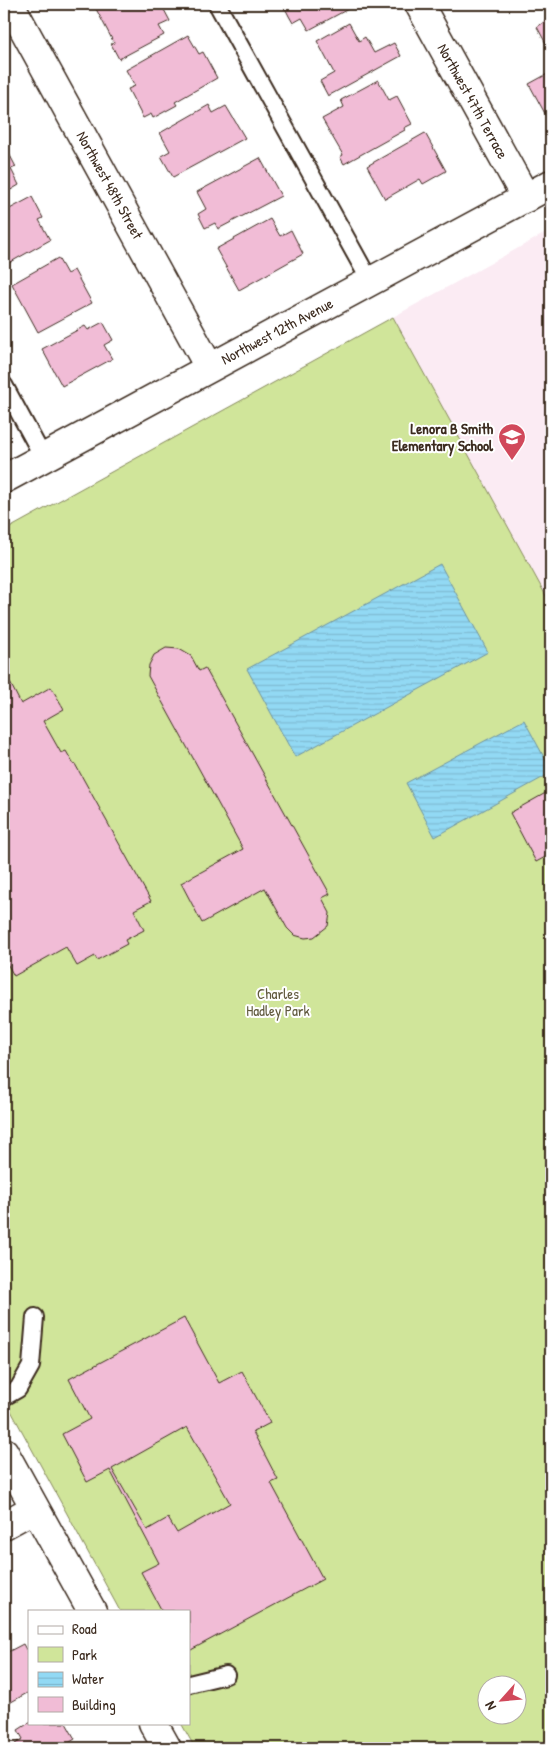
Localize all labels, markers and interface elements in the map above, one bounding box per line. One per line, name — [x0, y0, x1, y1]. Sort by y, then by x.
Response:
street label: Northwest 47th Terrace — [433, 40, 513, 162]
street label: Northwest 48th Street — [72, 127, 149, 244]
street label: Northwest 12th Avenue — [217, 293, 337, 369]
place label: Lenora B Smith Elementary School — [392, 418, 494, 457]
school or university icon: Lenora B Smith Elementary School — [497, 422, 527, 461]
park label: Charles Hadley Park — [246, 983, 310, 1021]
legend — [28, 1610, 190, 1724]
text: Road — [72, 1618, 97, 1639]
text: Park — [72, 1644, 97, 1665]
text: Water — [72, 1668, 104, 1689]
north arrow — [478, 1674, 528, 1724]
text: Building — [72, 1694, 116, 1715]
text: N — [480, 1698, 500, 1714]

